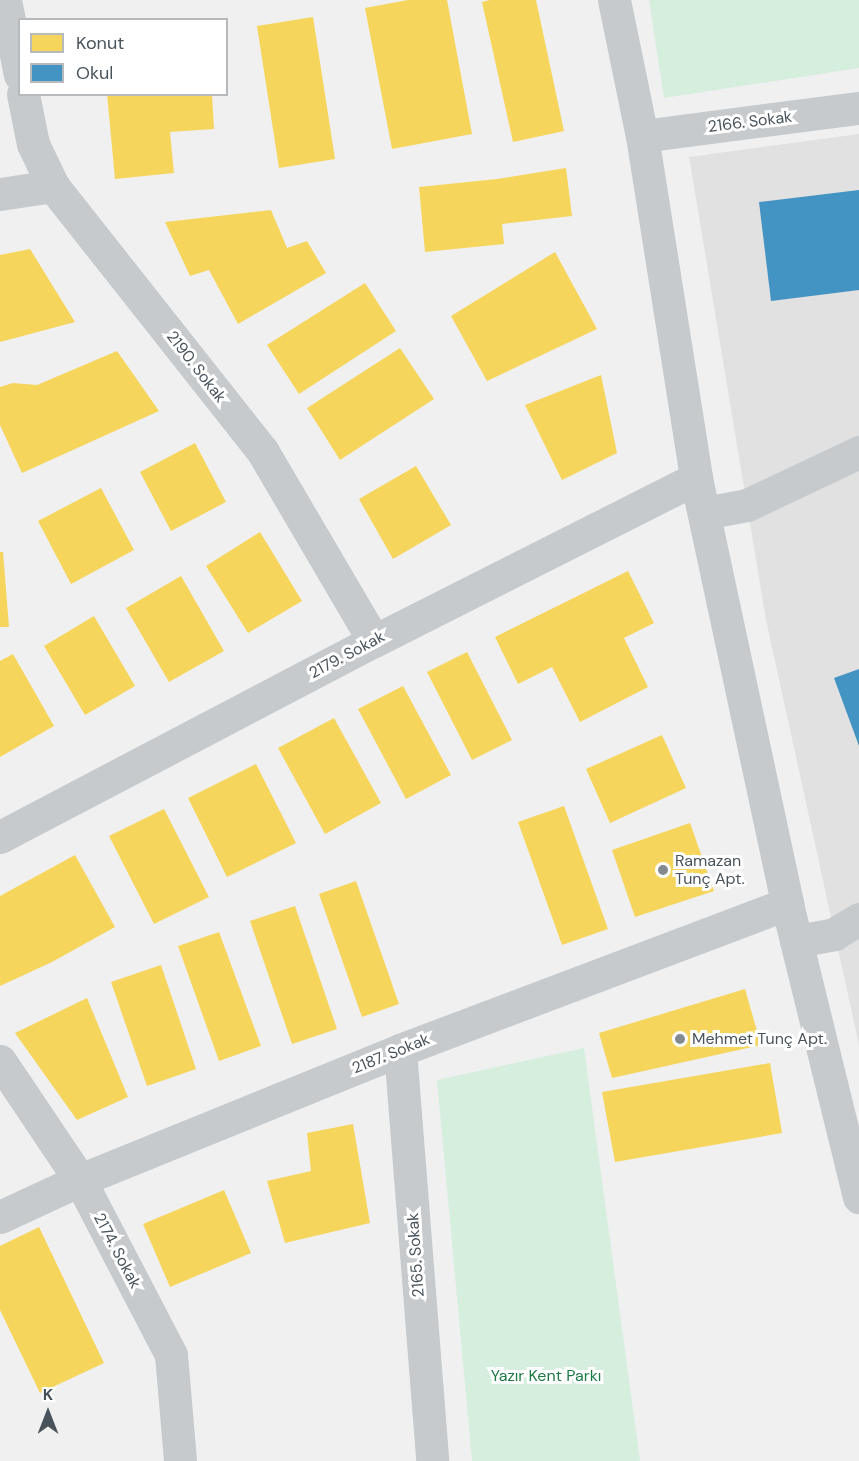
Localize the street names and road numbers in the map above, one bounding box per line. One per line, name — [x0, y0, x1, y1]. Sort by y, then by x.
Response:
street label: 2166. Sokak — [707, 107, 793, 137]
street label: 2190. Sokak — [162, 327, 230, 407]
street label: 2179. Sokak — [306, 627, 388, 683]
street label: 2187. Sokak — [349, 1030, 433, 1078]
street label: 2174. Sokak — [89, 1210, 145, 1292]
street label: 2165. Sokak — [403, 1212, 429, 1298]

